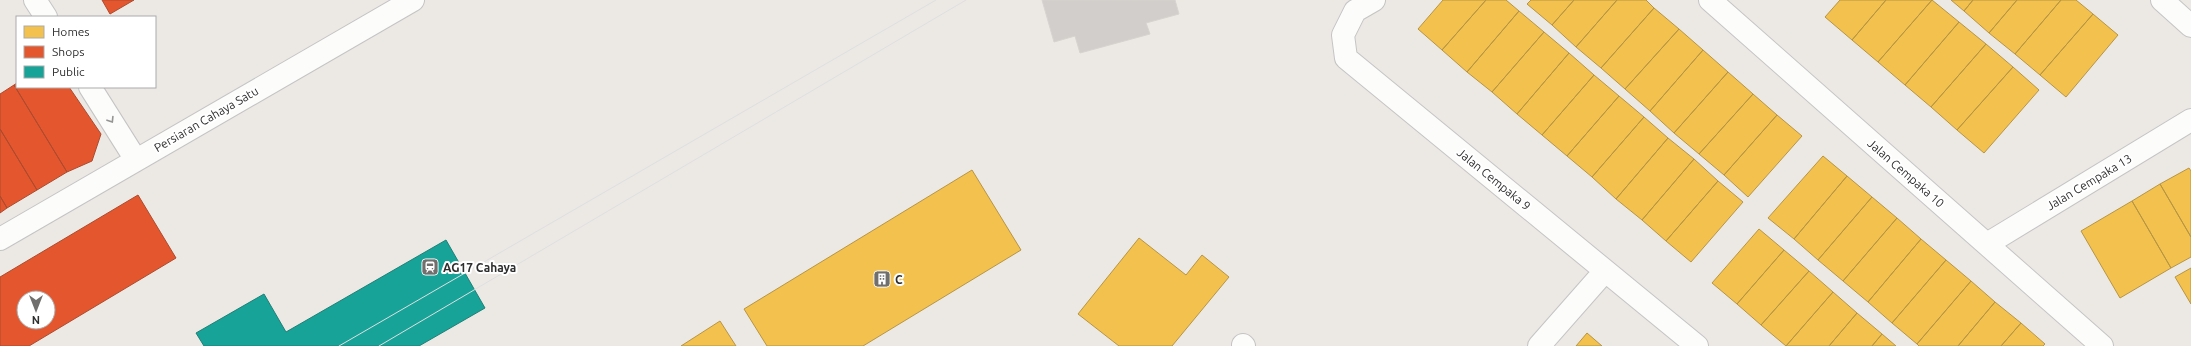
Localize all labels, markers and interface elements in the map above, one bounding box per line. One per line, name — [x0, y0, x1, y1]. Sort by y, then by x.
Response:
legend — [16, 16, 156, 88]
text: Homes — [52, 25, 90, 38]
text: Shops — [52, 45, 84, 58]
text: Public — [52, 65, 85, 78]
street label: Persiaran Cahaya Satu — [152, 84, 260, 154]
one-way arrow — [106, 116, 114, 123]
street label: Jalan Cempaka 10 — [1865, 136, 1947, 210]
street label: Jalan Cempaka 9 — [1455, 146, 1533, 212]
street label: Jalan Cempaka 13 — [2044, 151, 2134, 213]
station icon: AG17 Cahaya — [420, 257, 440, 277]
place label: AG17 Cahaya — [443, 261, 516, 274]
building icon: C — [872, 269, 892, 289]
place label: C — [895, 273, 903, 286]
north arrow — [16, 290, 56, 330]
text: N — [32, 314, 40, 326]

